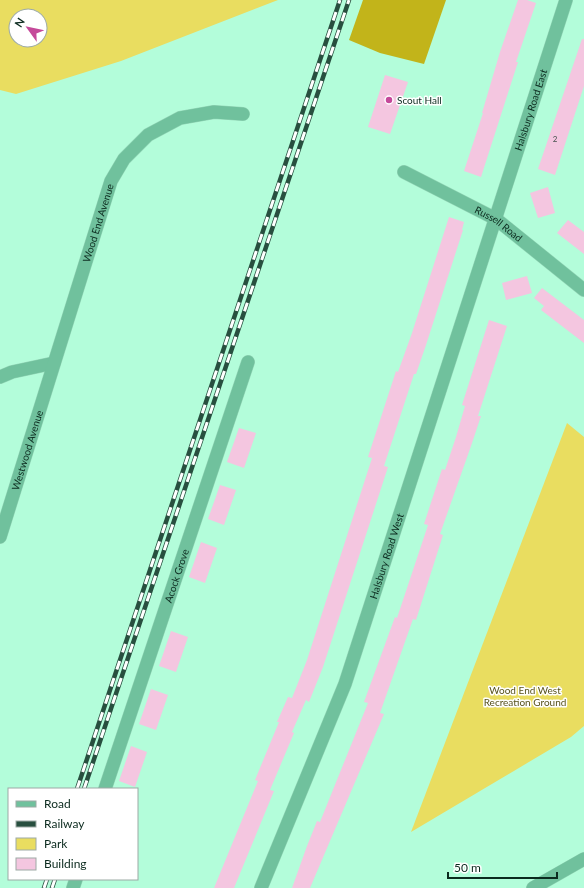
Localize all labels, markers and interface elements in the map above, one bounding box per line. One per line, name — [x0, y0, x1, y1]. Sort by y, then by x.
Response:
north arrow — [8, 8, 48, 48]
text: N — [11, 15, 27, 29]
street label: Halsbury Road East — [512, 67, 549, 152]
place label: Scout Hall — [397, 94, 442, 106]
marker: Scout Hall — [384, 95, 394, 105]
house number: 2 — [553, 134, 558, 144]
street label: Wood End Avenue — [80, 182, 116, 264]
street label: Russell Road — [473, 203, 525, 244]
street label: Westwood Avenue — [9, 409, 45, 492]
street label: Halsbury Road West — [367, 511, 406, 600]
street label: Acock Grove — [162, 547, 191, 604]
park label: Wood End West Recreation Ground — [484, 684, 566, 708]
legend — [8, 788, 138, 880]
text: Road — [44, 796, 71, 811]
text: Railway — [44, 816, 85, 831]
text: Park — [44, 836, 68, 851]
scale bar — [448, 854, 557, 880]
text: Building — [44, 856, 87, 871]
text: 50 m — [454, 860, 481, 875]

